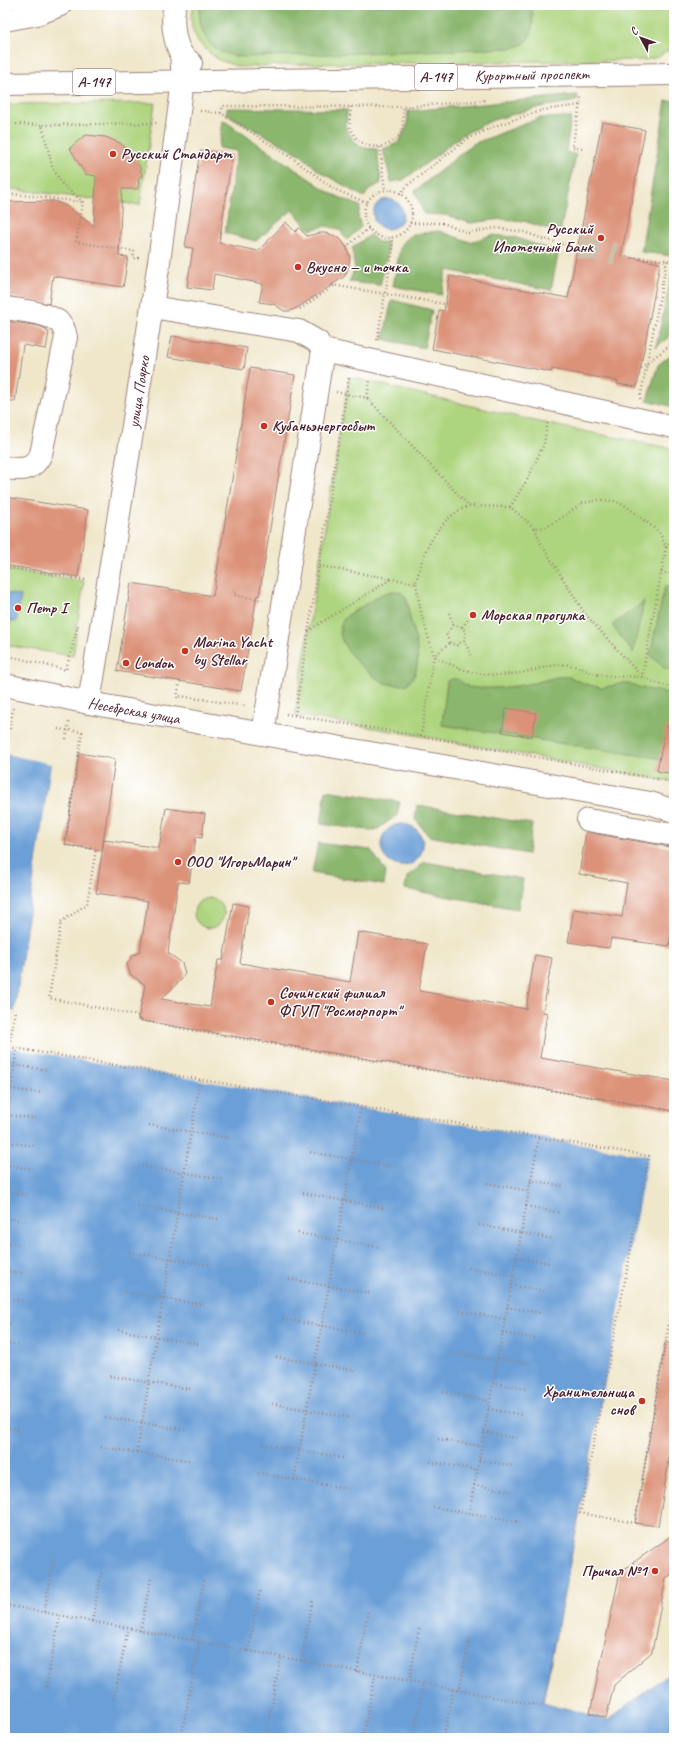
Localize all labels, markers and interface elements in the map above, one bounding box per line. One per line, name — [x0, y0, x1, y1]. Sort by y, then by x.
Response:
north arrow — [621, 18, 661, 58]
text: С — [626, 24, 642, 38]
road number: А-147 — [415, 64, 457, 90]
street label: Курортный проспект — [474, 64, 591, 86]
road number: А-147 — [73, 69, 115, 95]
place label: Русский Стандарт — [121, 144, 234, 164]
marker: Русский Стандарт — [108, 149, 118, 159]
place label: Русский Ипотечный Банк — [493, 219, 595, 257]
marker: Русский Ипотечный Банк — [596, 233, 606, 243]
place label: Вкусно — и точка — [306, 257, 410, 277]
marker: Вкусно — и точка — [293, 262, 303, 272]
street label: улица Поярко — [123, 353, 155, 430]
place label: Кубаньэнергосбыт — [272, 416, 376, 436]
marker: Кубаньэнергосбыт — [259, 421, 269, 431]
place label: Петр I — [26, 598, 70, 618]
marker: Петр I — [13, 603, 23, 613]
place label: Морская прогулка — [481, 605, 587, 625]
marker: Морская прогулка — [468, 610, 478, 620]
place label: Marina Yacht by Stellar — [193, 632, 273, 670]
marker: Marina Yacht by Stellar — [180, 646, 190, 656]
place label: London — [134, 653, 175, 673]
marker: London — [121, 658, 131, 668]
street label: Несебрская улица — [86, 693, 183, 729]
place label: ООО "ИгорьМарин" — [186, 852, 298, 872]
marker: ООО "ИгорьМарин" — [173, 857, 183, 867]
place label: Сочинский филиал ФГУП "Росморпорт" — [279, 983, 405, 1021]
marker: Сочинский филиал ФГУП "Росморпорт" — [266, 997, 276, 1007]
place label: Хранительница снов — [543, 1382, 637, 1420]
marker: Хранительница снов — [637, 1396, 647, 1406]
place label: Причал №1 — [582, 1561, 649, 1581]
marker: Причал №1 — [650, 1566, 660, 1576]

